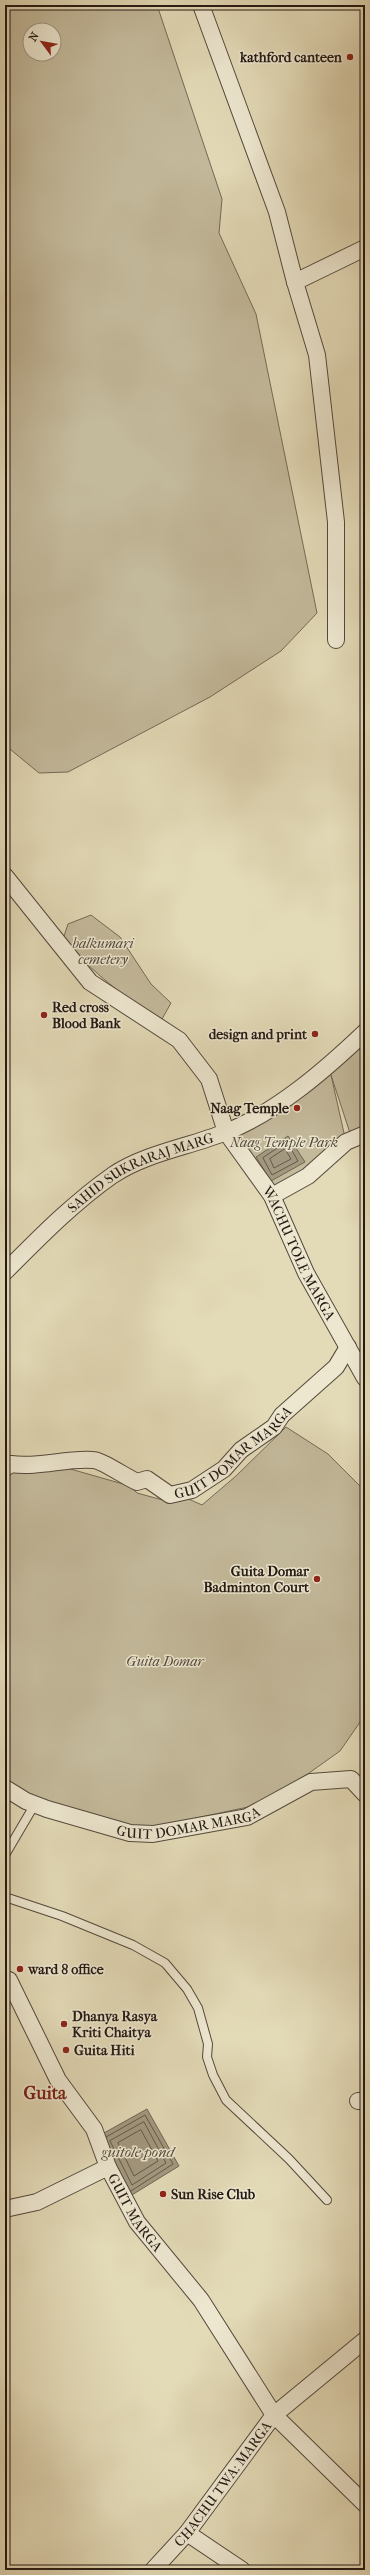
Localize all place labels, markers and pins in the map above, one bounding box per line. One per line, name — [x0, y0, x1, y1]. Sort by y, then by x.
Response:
place label: kathford canteen — [239, 49, 343, 66]
marker: kathford canteen — [345, 52, 355, 62]
place label: Red cross Blood Bank — [52, 999, 121, 1032]
marker: Red cross Blood Bank — [39, 1010, 49, 1020]
place label: design and print — [209, 1026, 308, 1043]
marker: design and print — [310, 1029, 320, 1039]
place label: Naag Temple — [210, 1100, 289, 1117]
marker: Naag Temple — [292, 1103, 302, 1113]
place label: Guita Domar Badminton Court — [204, 1563, 310, 1596]
marker: Guita Domar Badminton Court — [312, 1574, 322, 1584]
place label: ward 8 office — [27, 1961, 104, 1978]
marker: ward 8 office — [15, 1964, 25, 1974]
place label: Dhanya Rasya Kriti Chaitya — [72, 2008, 158, 2041]
marker: Dhanya Rasya Kriti Chaitya — [59, 2019, 69, 2029]
place label: Guita Hiti — [74, 2042, 135, 2059]
marker: Guita Hiti — [61, 2045, 71, 2055]
place label: Sun Rise Club — [171, 2186, 256, 2203]
marker: Sun Rise Club — [158, 2189, 168, 2199]

